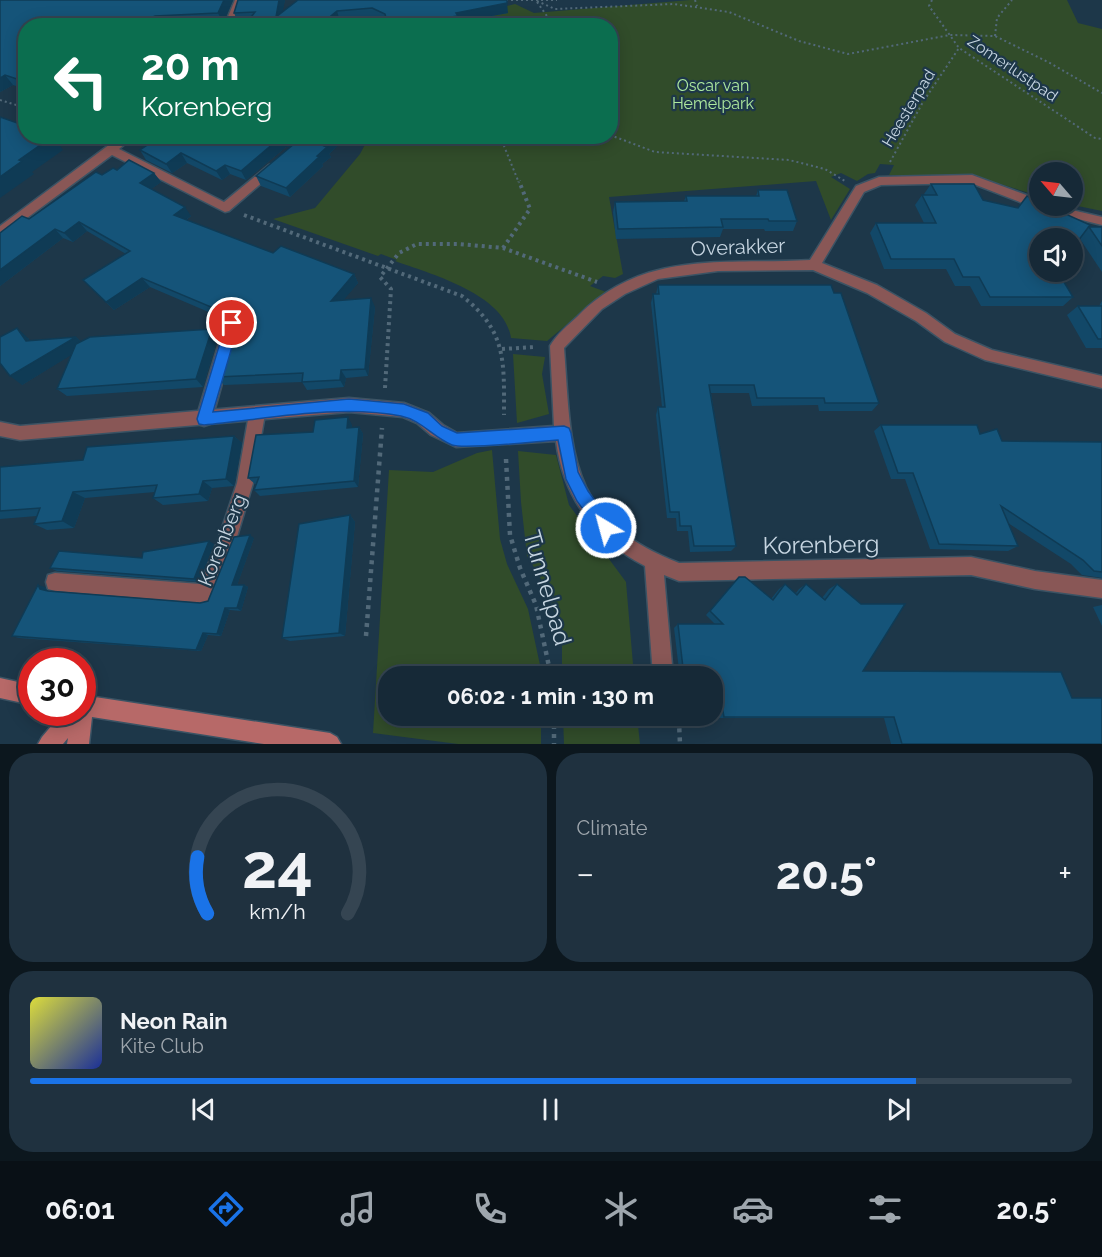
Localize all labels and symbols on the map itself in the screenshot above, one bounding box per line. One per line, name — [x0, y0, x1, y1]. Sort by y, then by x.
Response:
street label: Zomerlustpad — [964, 31, 1061, 106]
street label: Heesterpad — [878, 66, 939, 150]
park label: Oscar van Hemelpark — [672, 76, 755, 113]
north arrow — [1029, 162, 1083, 216]
street label: Overakker — [690, 233, 786, 261]
pin — [206, 297, 257, 348]
street label: Korenberg — [193, 490, 251, 590]
position arrow — [574, 496, 638, 560]
street label: Tunnelpad — [517, 527, 578, 649]
street label: Korenberg — [762, 529, 880, 560]
speed limit sign: 30 — [18, 648, 96, 726]

